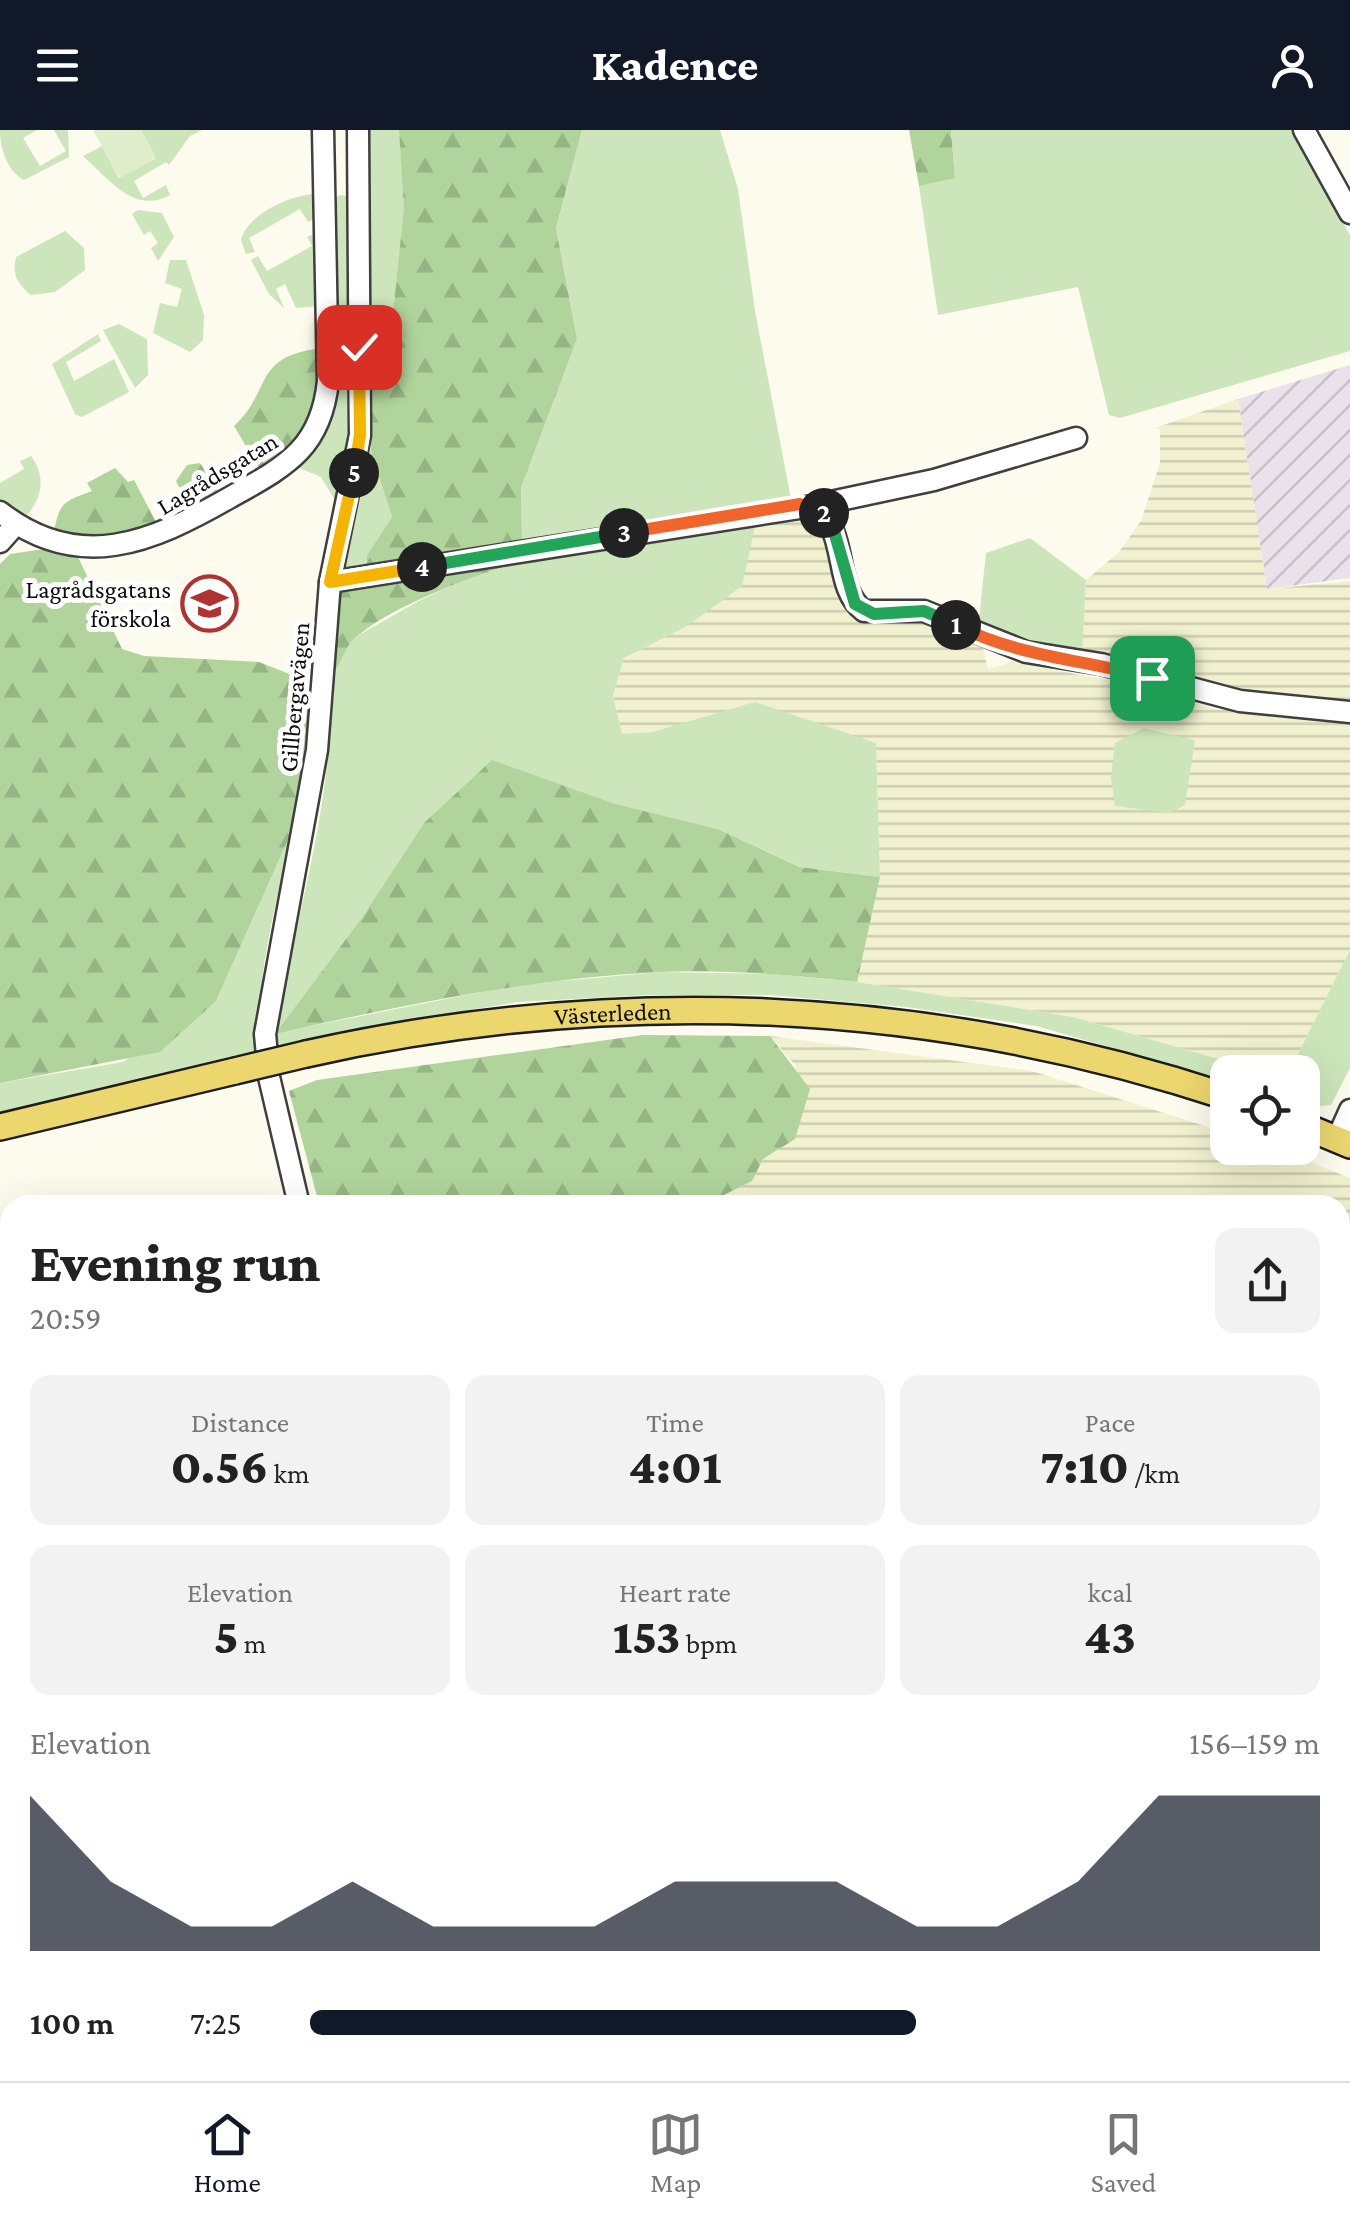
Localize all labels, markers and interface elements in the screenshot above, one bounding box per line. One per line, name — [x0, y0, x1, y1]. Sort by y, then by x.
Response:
icon: menu — [30, 38, 85, 93]
icon: person — [1265, 38, 1320, 93]
text: Kadence — [592, 40, 758, 90]
pin — [317, 305, 402, 390]
icon: check — [332, 320, 387, 375]
street label: Lagrådsgatan — [152, 427, 283, 521]
pin: 5 — [329, 448, 379, 498]
text: 5 — [347, 457, 361, 488]
pin: 2 — [799, 488, 849, 538]
text: 2 — [817, 497, 831, 528]
pin: 3 — [599, 508, 649, 558]
text: 3 — [617, 517, 631, 548]
pin: 4 — [397, 542, 447, 592]
text: 4 — [414, 551, 430, 582]
school or university icon: Lagrådsgatans förskola — [180, 573, 240, 633]
place label: Lagrådsgatans förskola — [25, 576, 171, 632]
pin: 1 — [931, 600, 981, 650]
text: 1 — [951, 609, 961, 640]
street label: Gillbergavägen — [274, 621, 316, 773]
pin — [1110, 636, 1195, 721]
icon: arrive — [1125, 651, 1180, 706]
street label: Västerleden — [553, 998, 672, 1030]
map controls — [1210, 1055, 1320, 1165]
button: locate — [1210, 1055, 1320, 1165]
button: share — [1215, 1228, 1320, 1333]
text: Evening run — [30, 1232, 320, 1293]
text: 20:59 — [30, 1300, 102, 1336]
text: Distance — [191, 1407, 289, 1438]
text: Time — [646, 1407, 704, 1438]
text: Pace — [1085, 1407, 1135, 1438]
text: 0.56 — [171, 1438, 268, 1494]
text: 4:01 — [628, 1438, 722, 1494]
text: 7:10 — [1040, 1438, 1129, 1494]
text: km — [268, 1458, 309, 1489]
text: /km — [1129, 1458, 1180, 1489]
text: Elevation — [187, 1577, 293, 1608]
text: Heart rate — [619, 1577, 731, 1608]
text: kcal — [1087, 1577, 1133, 1608]
text: 5 — [214, 1608, 239, 1664]
text: 153 — [613, 1608, 681, 1664]
text: 43 — [1084, 1608, 1136, 1664]
text: m — [239, 1628, 266, 1659]
text: bpm — [681, 1628, 737, 1659]
text: Elevation — [30, 1725, 151, 1761]
text: 156–159 m — [1189, 1725, 1320, 1761]
text: 100 m — [30, 2005, 114, 2041]
text: 7:25 — [190, 2005, 242, 2041]
tab: Home — [194, 2107, 261, 2198]
tab: Map — [648, 2107, 703, 2198]
tab: Saved — [1091, 2107, 1156, 2198]

